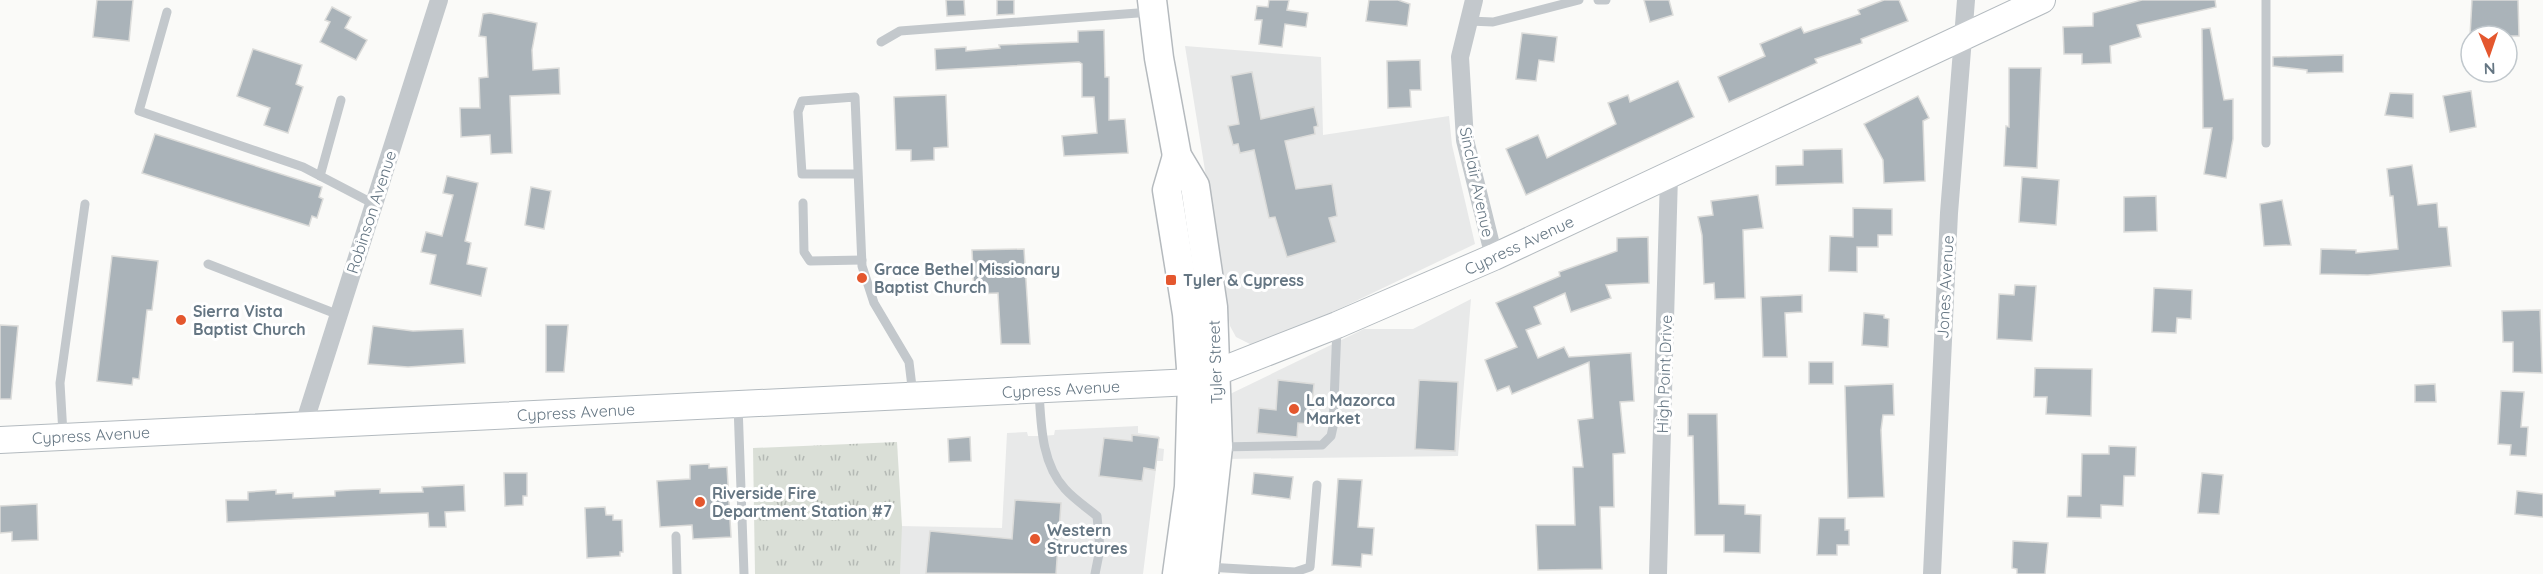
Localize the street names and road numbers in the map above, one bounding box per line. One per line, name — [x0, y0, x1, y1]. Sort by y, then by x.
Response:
street label: Sinclair Avenue — [1456, 125, 1498, 239]
street label: Robinson Avenue — [342, 148, 400, 276]
street label: Cypress Avenue — [1461, 211, 1577, 279]
street label: Jones Avenue — [1932, 235, 1958, 339]
street label: High Point Drive — [1652, 314, 1676, 434]
street label: Tyler Street — [1204, 320, 1226, 404]
street label: Cypress Avenue — [1001, 376, 1121, 402]
street label: Cypress Avenue — [516, 399, 636, 425]
street label: Cypress Avenue — [31, 422, 151, 448]

